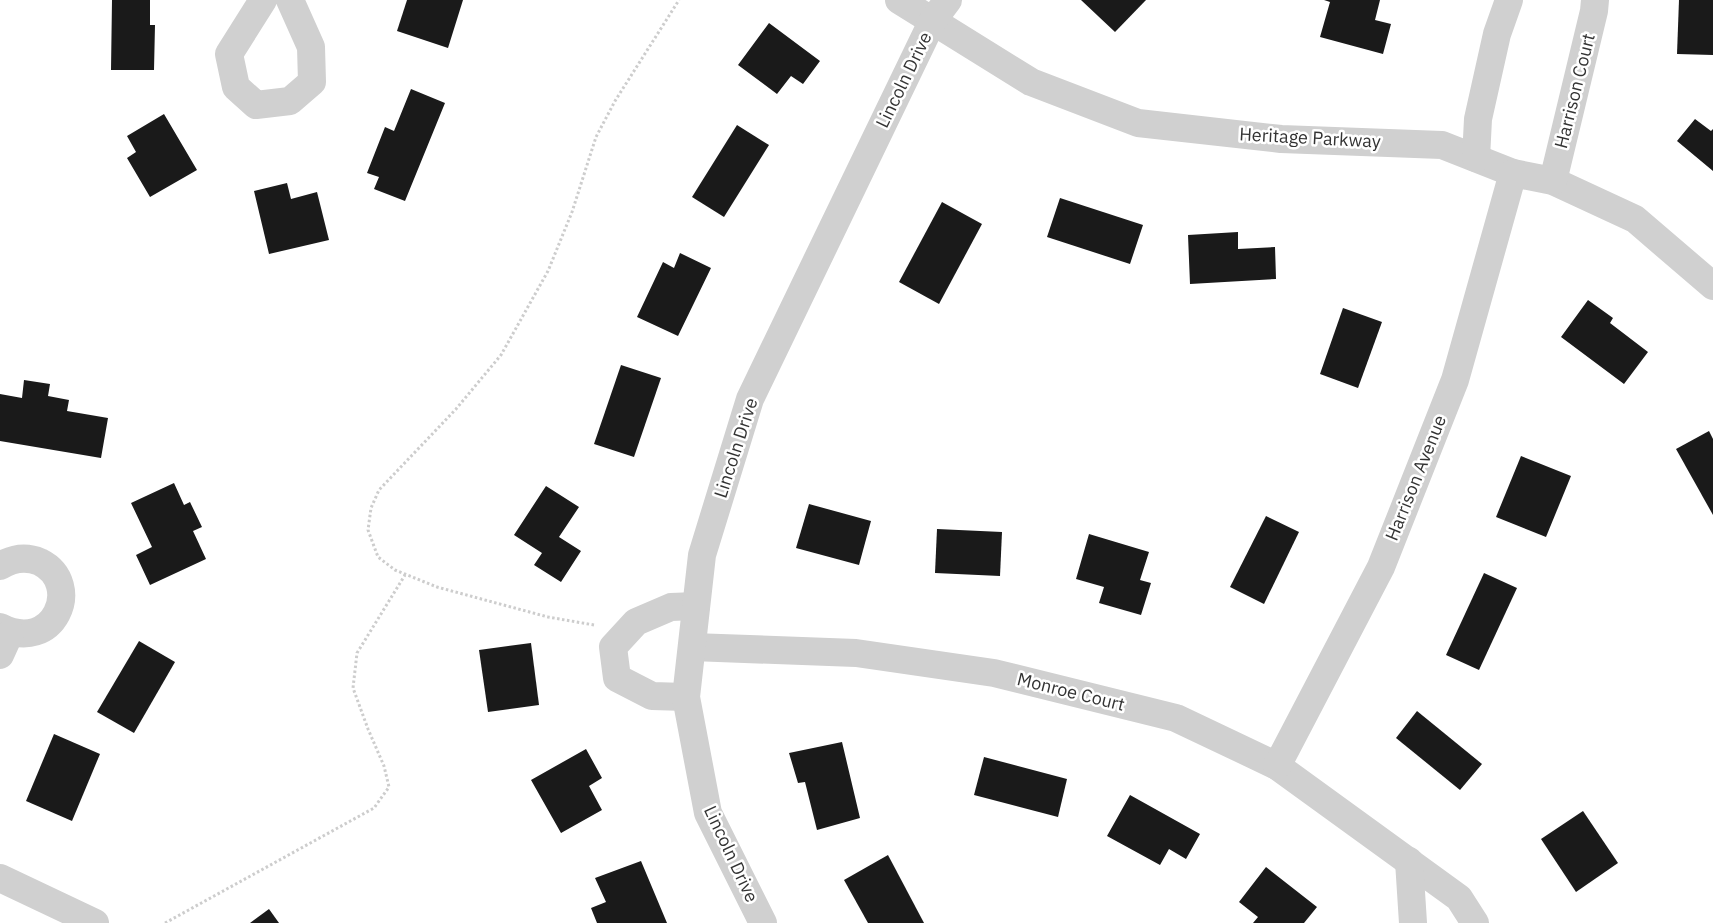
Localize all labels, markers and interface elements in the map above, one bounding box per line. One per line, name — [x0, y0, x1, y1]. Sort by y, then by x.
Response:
street label: Lincoln Drive — [870, 28, 937, 132]
street label: Harrison Court — [1549, 31, 1600, 151]
street label: Heritage Parkway — [1239, 122, 1381, 153]
street label: Lincoln Drive — [709, 395, 763, 501]
street label: Harrison Avenue — [1380, 412, 1451, 544]
street label: Monroe Court — [1015, 667, 1127, 716]
street label: Lincoln Drive — [699, 802, 764, 906]

